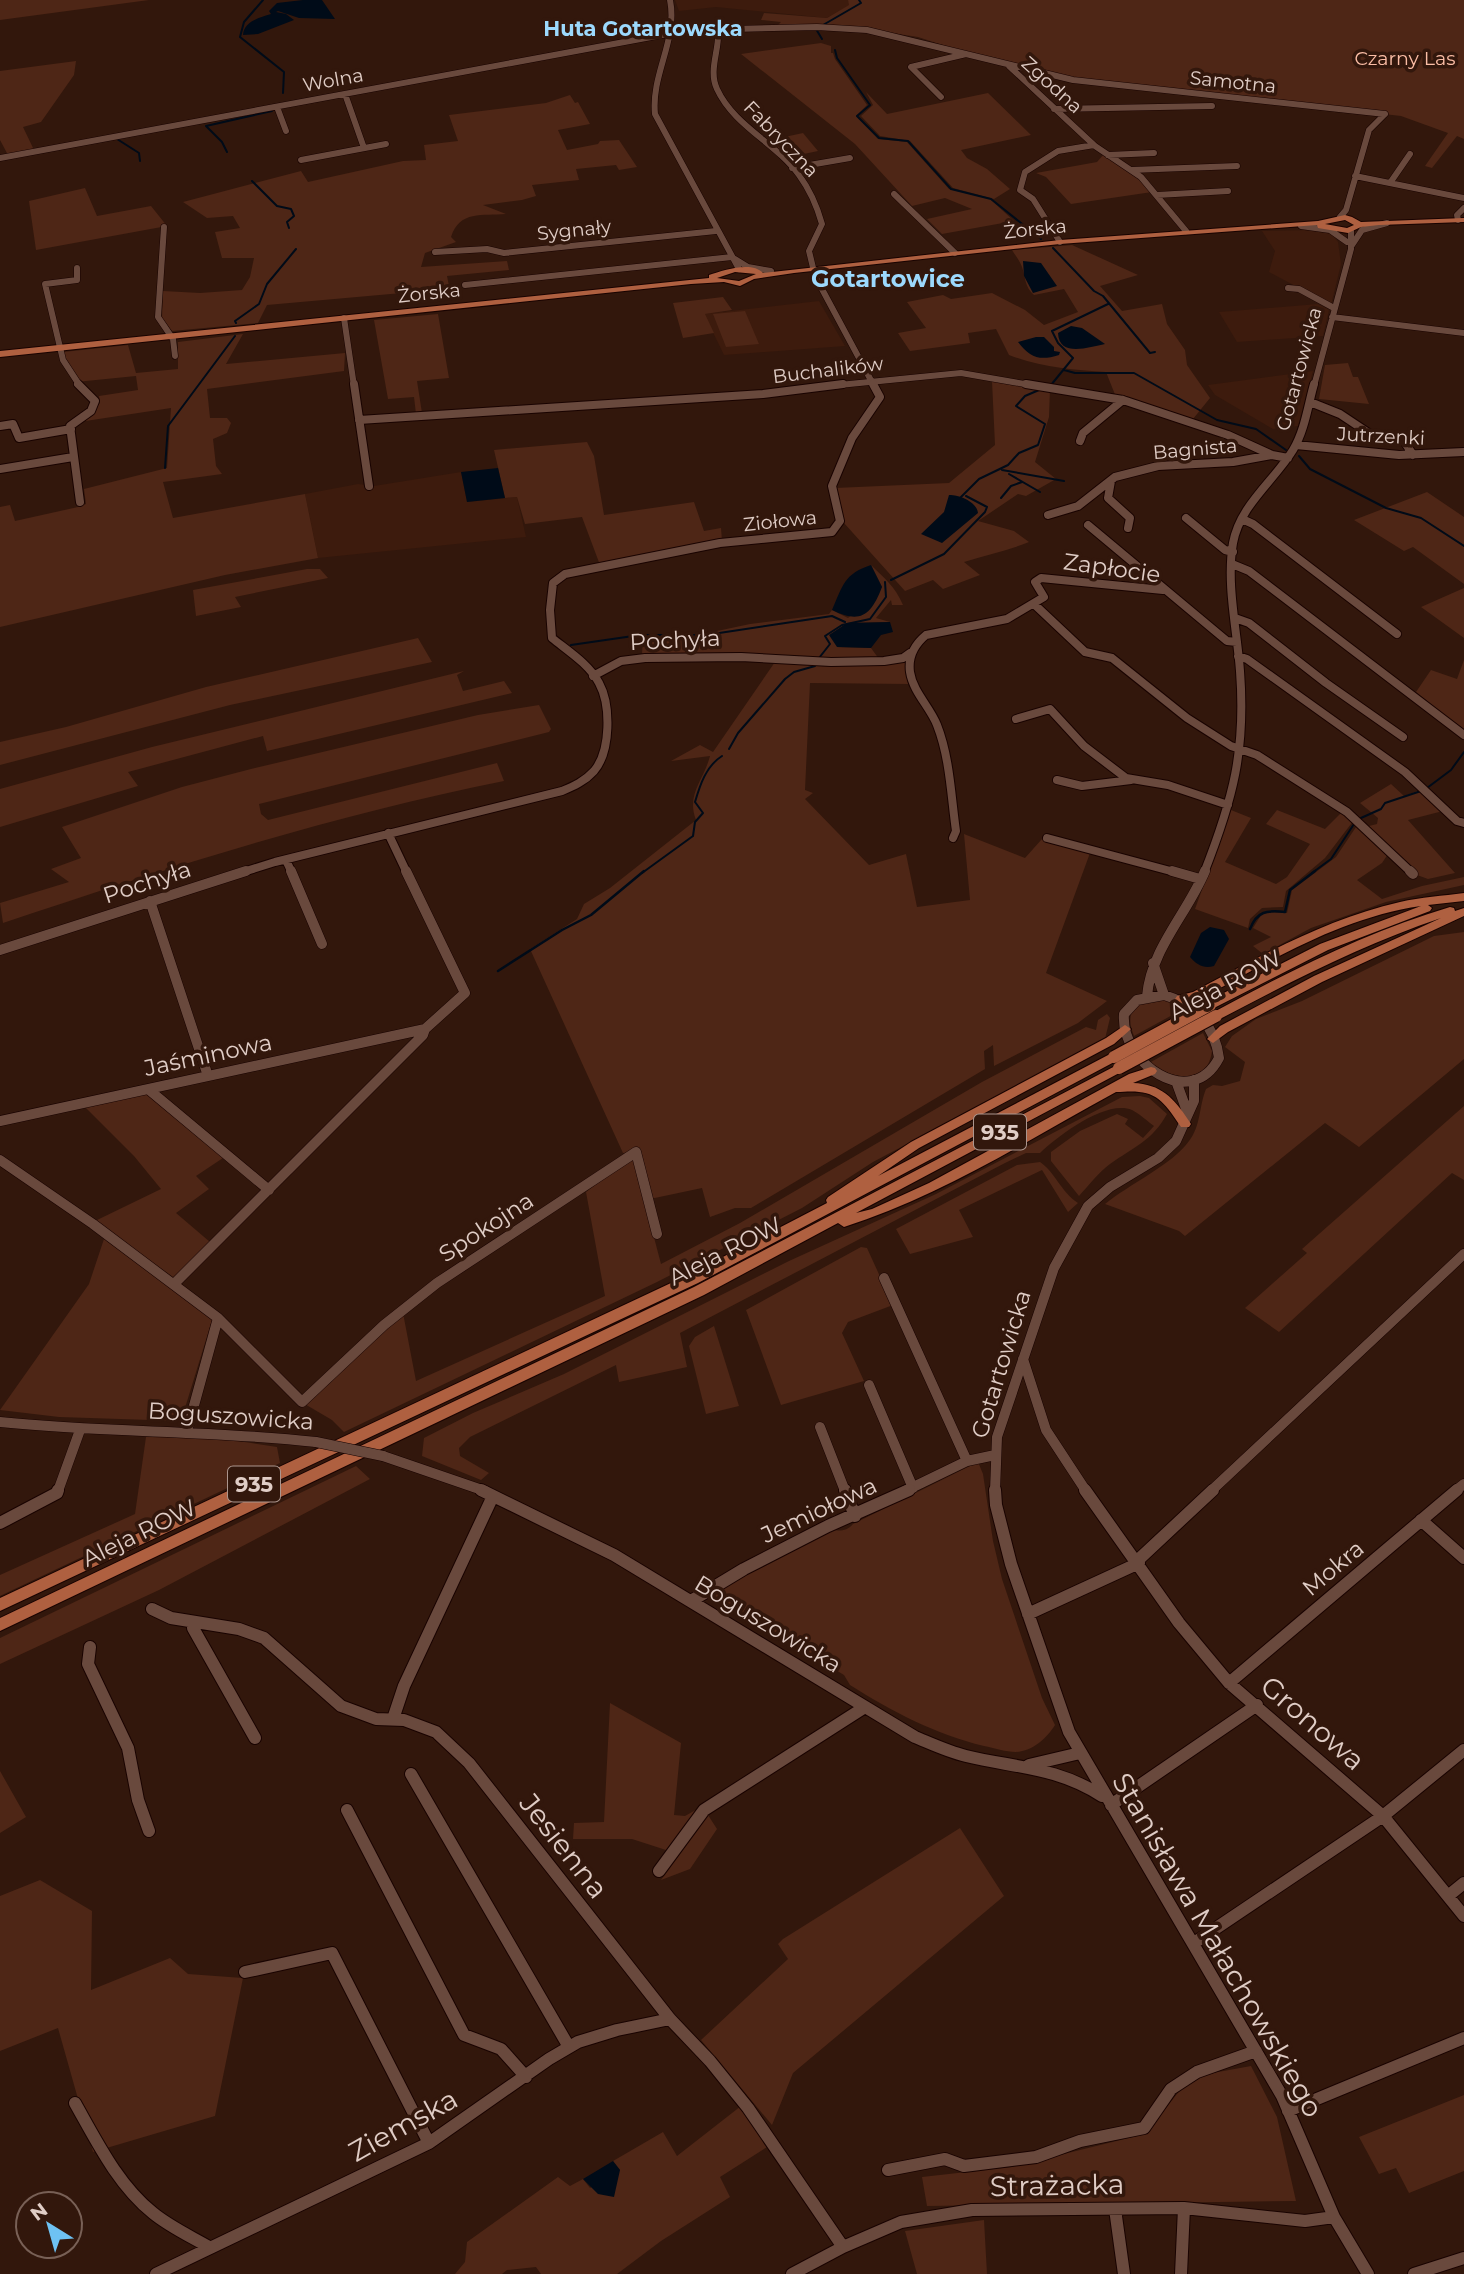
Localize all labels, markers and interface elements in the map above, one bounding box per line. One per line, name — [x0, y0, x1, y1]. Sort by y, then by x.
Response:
district label: Huta Gotartowska — [543, 16, 743, 41]
park label: Czarny Las — [1355, 47, 1455, 70]
street label: Zgodna — [1017, 52, 1087, 118]
street label: Wolna — [301, 63, 365, 97]
street label: Samotna — [1189, 66, 1277, 98]
street label: Fabryczna — [739, 96, 823, 182]
street label: Żorska — [1002, 214, 1068, 244]
street label: Sygnały — [536, 215, 613, 245]
district label: Gotartowice — [811, 264, 965, 293]
street label: Żorska — [396, 278, 462, 308]
street label: Gotartowicka — [1271, 305, 1327, 433]
street label: Buchalików — [771, 352, 885, 388]
street label: Jutrzenki — [1335, 422, 1426, 450]
street label: Bagnista — [1152, 434, 1238, 464]
street label: Ziołowa — [742, 506, 818, 536]
street label: Zapłocie — [1062, 547, 1162, 589]
street label: Pochyła — [629, 624, 721, 656]
street label: Pochyła — [100, 855, 194, 909]
street label: Aleja ROW — [1164, 944, 1286, 1026]
street label: Jaśminowa — [141, 1028, 274, 1082]
road number: 935 — [974, 1114, 1026, 1150]
street label: Spokojna — [433, 1186, 539, 1268]
street label: Aleja ROW — [664, 1211, 786, 1291]
street label: Gotartowicka — [965, 1287, 1037, 1441]
street label: Boguszowicka — [147, 1396, 315, 1436]
road number: 935 — [228, 1466, 280, 1502]
street label: Jemiołowa — [756, 1471, 881, 1549]
street label: Aleja ROW — [77, 1493, 201, 1573]
street label: Mokra — [1296, 1534, 1370, 1602]
street label: Boguszowicka — [690, 1569, 846, 1679]
street label: Gronowa — [1254, 1669, 1372, 1777]
street label: Stanisława Małachowskiego — [1105, 1767, 1331, 2123]
street label: Jesienna — [512, 1786, 615, 1905]
street label: Ziemska — [343, 2081, 463, 2169]
street label: Strażacka — [989, 2167, 1125, 2203]
north arrow — [14, 2190, 84, 2260]
text: N — [26, 2198, 52, 2226]

